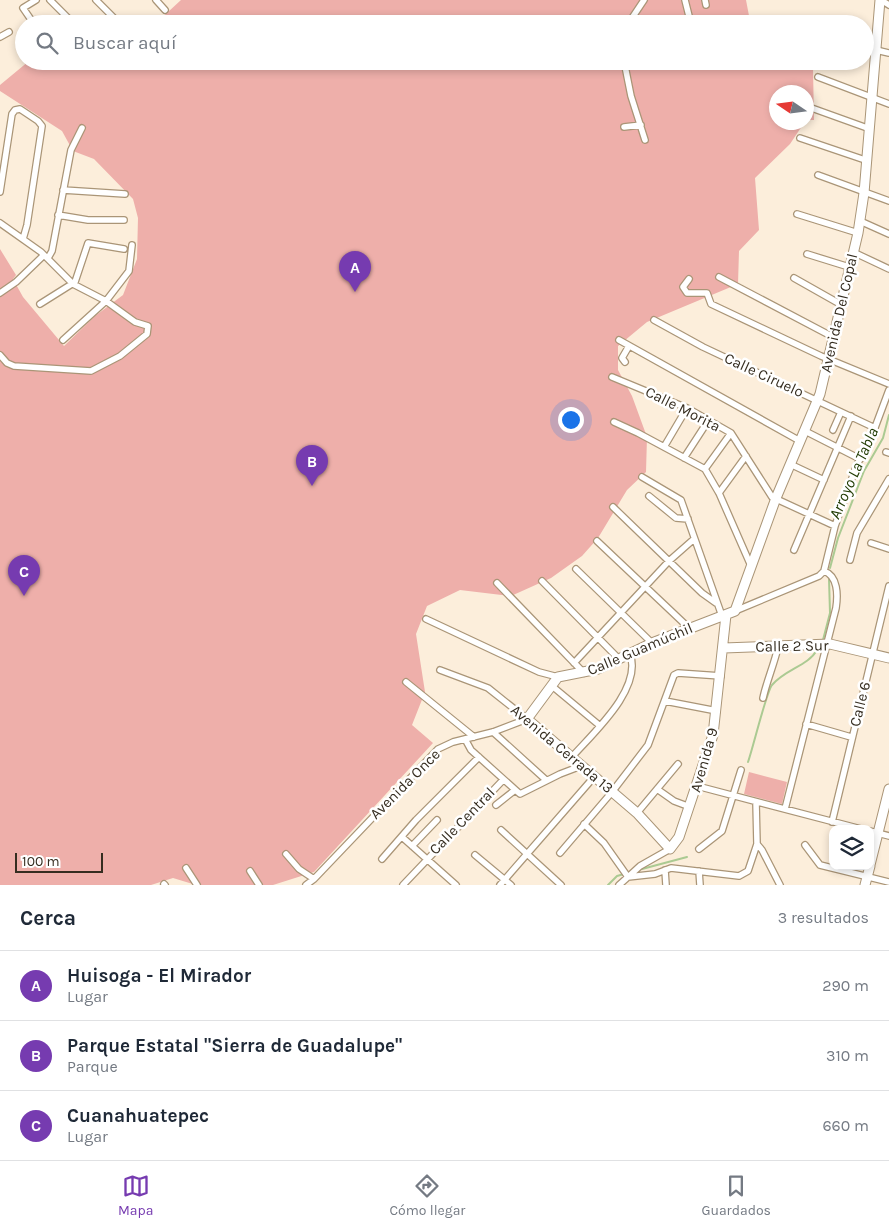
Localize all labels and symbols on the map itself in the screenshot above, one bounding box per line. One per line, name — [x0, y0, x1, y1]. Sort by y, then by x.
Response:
north arrow — [769, 85, 814, 130]
pin: A — [339, 251, 371, 292]
street label: Avenida Del Copal — [817, 252, 861, 374]
street label: Calle Ciruelo — [722, 349, 806, 401]
street label: Calle Morita — [642, 382, 724, 436]
your location — [558, 407, 584, 433]
water label: Arroyo La Tabla — [825, 425, 882, 522]
pin: B — [296, 445, 328, 486]
pin: C — [8, 555, 40, 596]
street label: Calle Guamúchil — [585, 619, 695, 679]
street label: Calle 2 Sur — [755, 636, 829, 656]
street label: Calle 6 — [846, 680, 874, 728]
street label: Avenida Cerrada 13 — [507, 701, 617, 797]
street label: Avenida 9 — [686, 726, 722, 794]
street label: Avenida Once — [366, 745, 444, 823]
street label: Calle Central — [425, 784, 499, 858]
scale bar — [15, 850, 102, 873]

